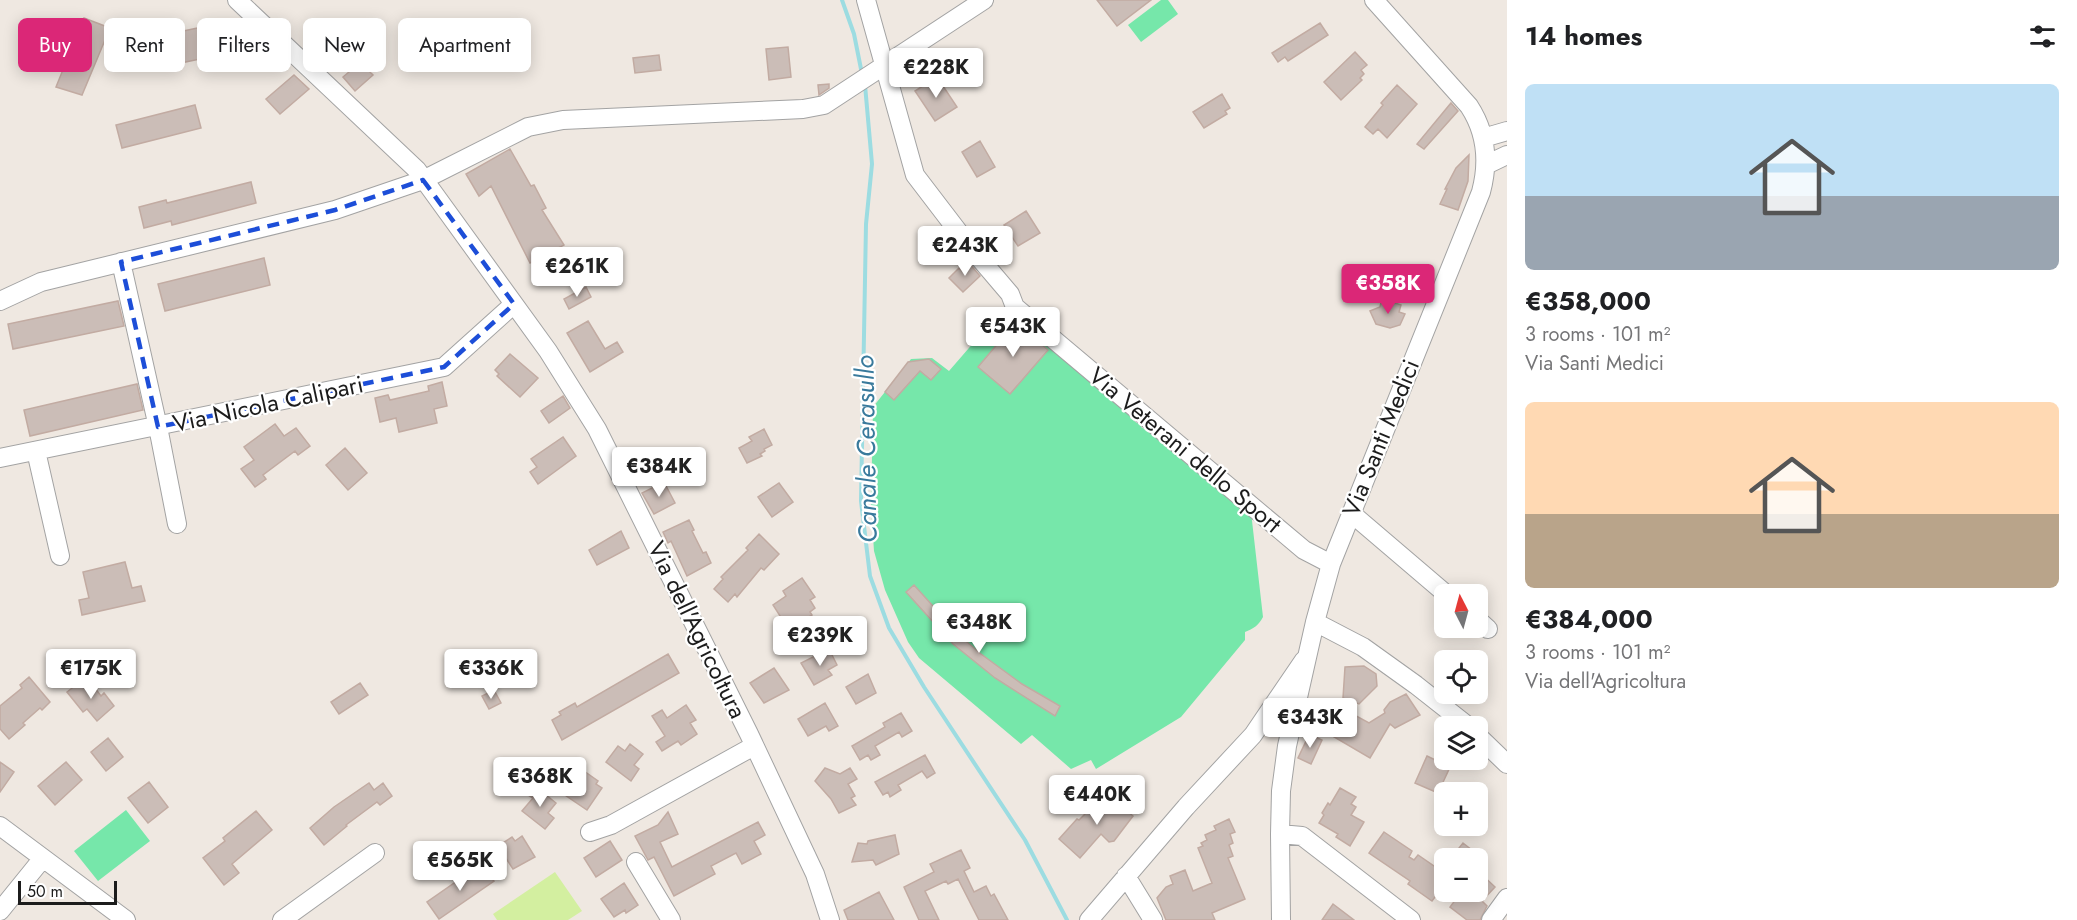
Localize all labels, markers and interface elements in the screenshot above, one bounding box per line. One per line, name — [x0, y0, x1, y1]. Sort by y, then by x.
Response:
text: 14 homes — [1525, 17, 1642, 55]
chip: Buy — [18, 18, 92, 72]
chip: Rent — [104, 18, 185, 72]
chip: Filters — [197, 18, 291, 72]
chip: New — [303, 18, 386, 72]
chip: Apartment — [398, 18, 531, 72]
icon: filters — [2026, 20, 2059, 53]
pin: €228K — [894, 48, 978, 99]
text: €228K — [903, 53, 969, 82]
icon: home — [1738, 123, 1846, 231]
pin: €243K — [923, 226, 1007, 277]
text: €243K — [932, 231, 998, 260]
pin: €261K — [535, 247, 619, 298]
text: €261K — [545, 252, 609, 281]
pin: €358K — [1346, 264, 1430, 315]
text: €358K — [1356, 269, 1420, 298]
text: €358,000 — [1525, 282, 1651, 320]
pin: €543K — [971, 307, 1055, 358]
text: €543K — [980, 312, 1046, 341]
text: 3 rooms · 101 m² — [1525, 320, 1671, 349]
text: Via Santi Medici — [1525, 349, 1664, 378]
water label: Canale Cerasullo — [845, 354, 887, 543]
street label: Via Santi Medici — [1333, 354, 1428, 522]
street label: Via Veterani dello Sport — [1081, 358, 1290, 541]
street label: Via Nicola Calipari — [169, 366, 366, 441]
icon: home — [1738, 441, 1846, 549]
pin: €384K — [617, 447, 701, 498]
text: €384K — [626, 452, 692, 481]
street label: Via dell'Agricoltura — [639, 535, 756, 724]
north arrow — [1434, 584, 1488, 638]
map controls — [1434, 584, 1488, 902]
text: €384,000 — [1525, 600, 1653, 638]
pin: €348K — [937, 603, 1021, 654]
text: €348K — [946, 608, 1012, 637]
pin: €239K — [778, 616, 862, 667]
text: €239K — [787, 621, 853, 650]
text: 3 rooms · 101 m² — [1525, 638, 1671, 667]
pin: €175K — [49, 649, 133, 700]
pin: €336K — [449, 649, 533, 700]
button: locate — [1434, 650, 1488, 704]
text: €175K — [60, 654, 122, 683]
text: €336K — [458, 654, 524, 683]
text: Via dell'Agricoltura — [1525, 667, 1686, 696]
pin: €343K — [1268, 698, 1352, 749]
text: €343K — [1277, 703, 1343, 732]
button: layers — [1434, 716, 1488, 770]
pin: €368K — [498, 757, 582, 808]
text: €368K — [507, 762, 573, 791]
pin: €440K — [1055, 775, 1139, 826]
text: €440K — [1063, 780, 1131, 809]
button: + — [1434, 782, 1488, 836]
pin: €565K — [418, 841, 502, 892]
text: €565K — [427, 846, 493, 875]
button: − — [1434, 848, 1488, 902]
scale bar — [18, 878, 117, 906]
text: 50 m — [27, 880, 63, 903]

